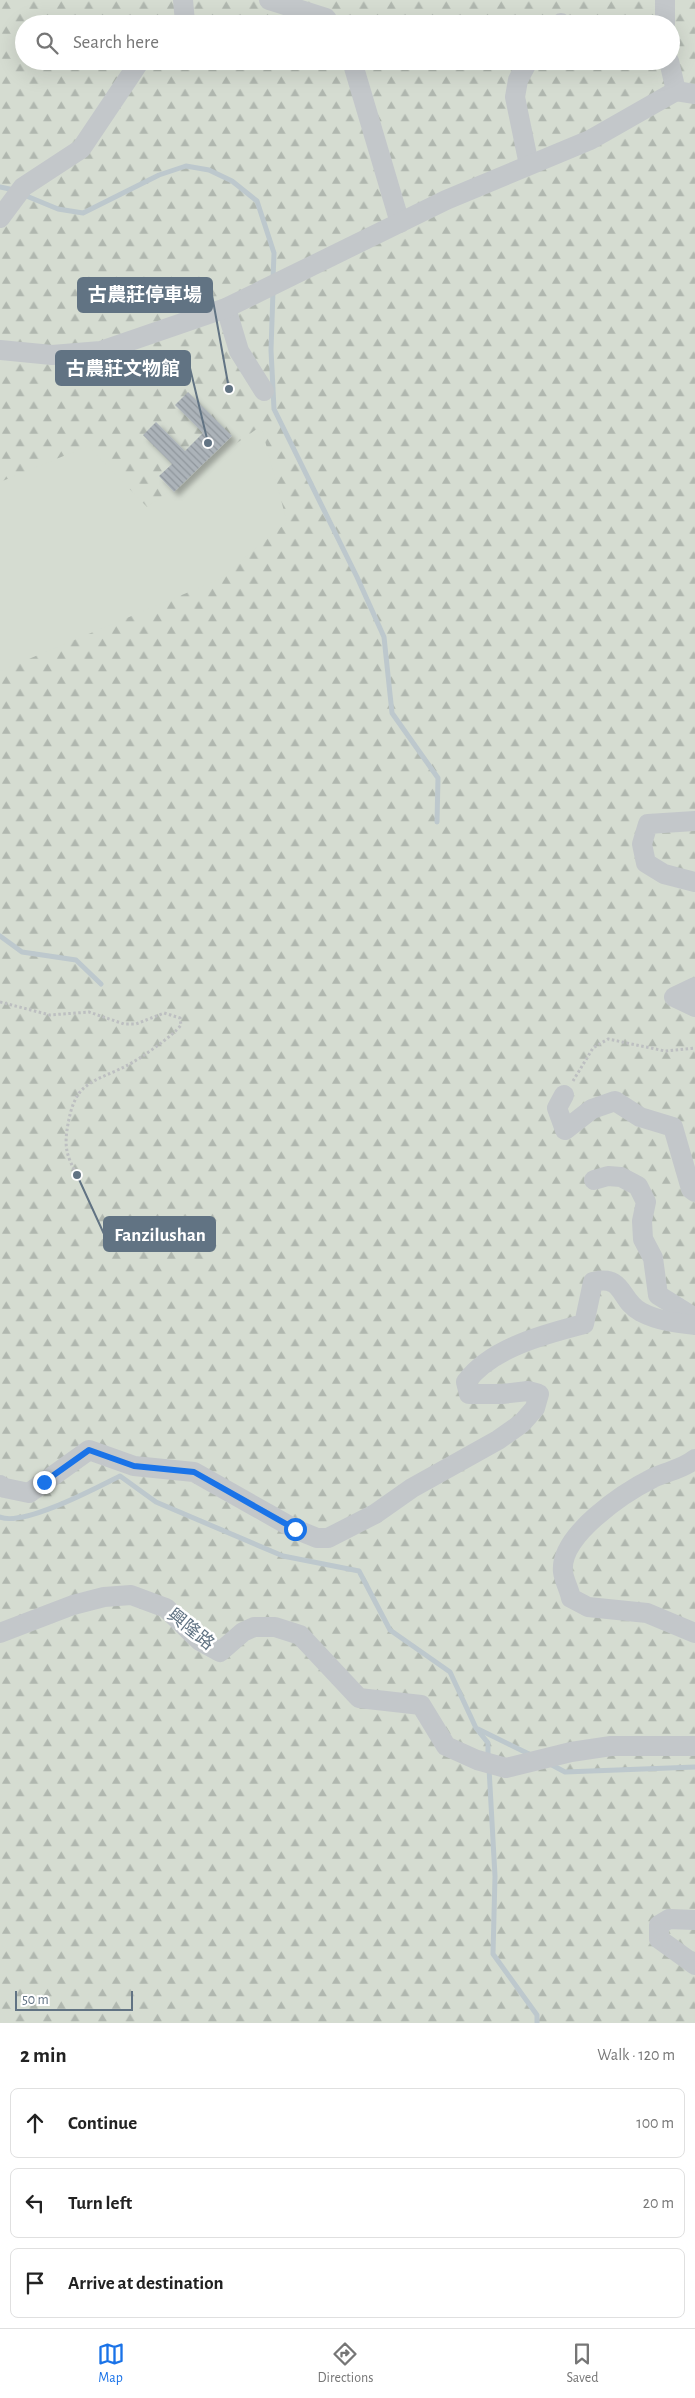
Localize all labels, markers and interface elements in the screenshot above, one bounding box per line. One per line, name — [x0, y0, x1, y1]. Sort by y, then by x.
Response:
search box — [15, 15, 680, 70]
icon: search — [33, 29, 61, 57]
text: Search here — [73, 33, 159, 52]
callout: 古農莊停車場 — [78, 278, 212, 312]
text: 古農莊停車場 — [88, 284, 202, 305]
callout: 古農莊文物館 — [56, 351, 190, 385]
text: 古農莊文物館 — [66, 358, 180, 379]
callout: Fanzilushan — [104, 1217, 215, 1251]
text: Fanzilushan — [114, 1226, 206, 1245]
route end — [33, 1471, 56, 1494]
route start — [284, 1518, 307, 1541]
street label: 興隆路 — [164, 1604, 218, 1654]
scale bar — [15, 1988, 132, 2011]
text: 50 m — [22, 1993, 49, 2007]
text: 2 min — [20, 2045, 67, 2066]
text: Walk · 120 m — [597, 2047, 675, 2063]
icon: ahead — [21, 2109, 49, 2137]
text: Continue — [68, 2114, 137, 2133]
text: 100 m — [636, 2115, 674, 2131]
icon: left — [21, 2189, 49, 2217]
text: Turn left — [68, 2194, 132, 2213]
text: 20 m — [643, 2195, 674, 2211]
icon: arrive — [21, 2269, 49, 2297]
text: Arrive at destination — [68, 2274, 224, 2293]
tab: Map — [97, 2340, 125, 2387]
tab: Directions — [318, 2340, 373, 2387]
tab: Saved — [566, 2340, 598, 2387]

